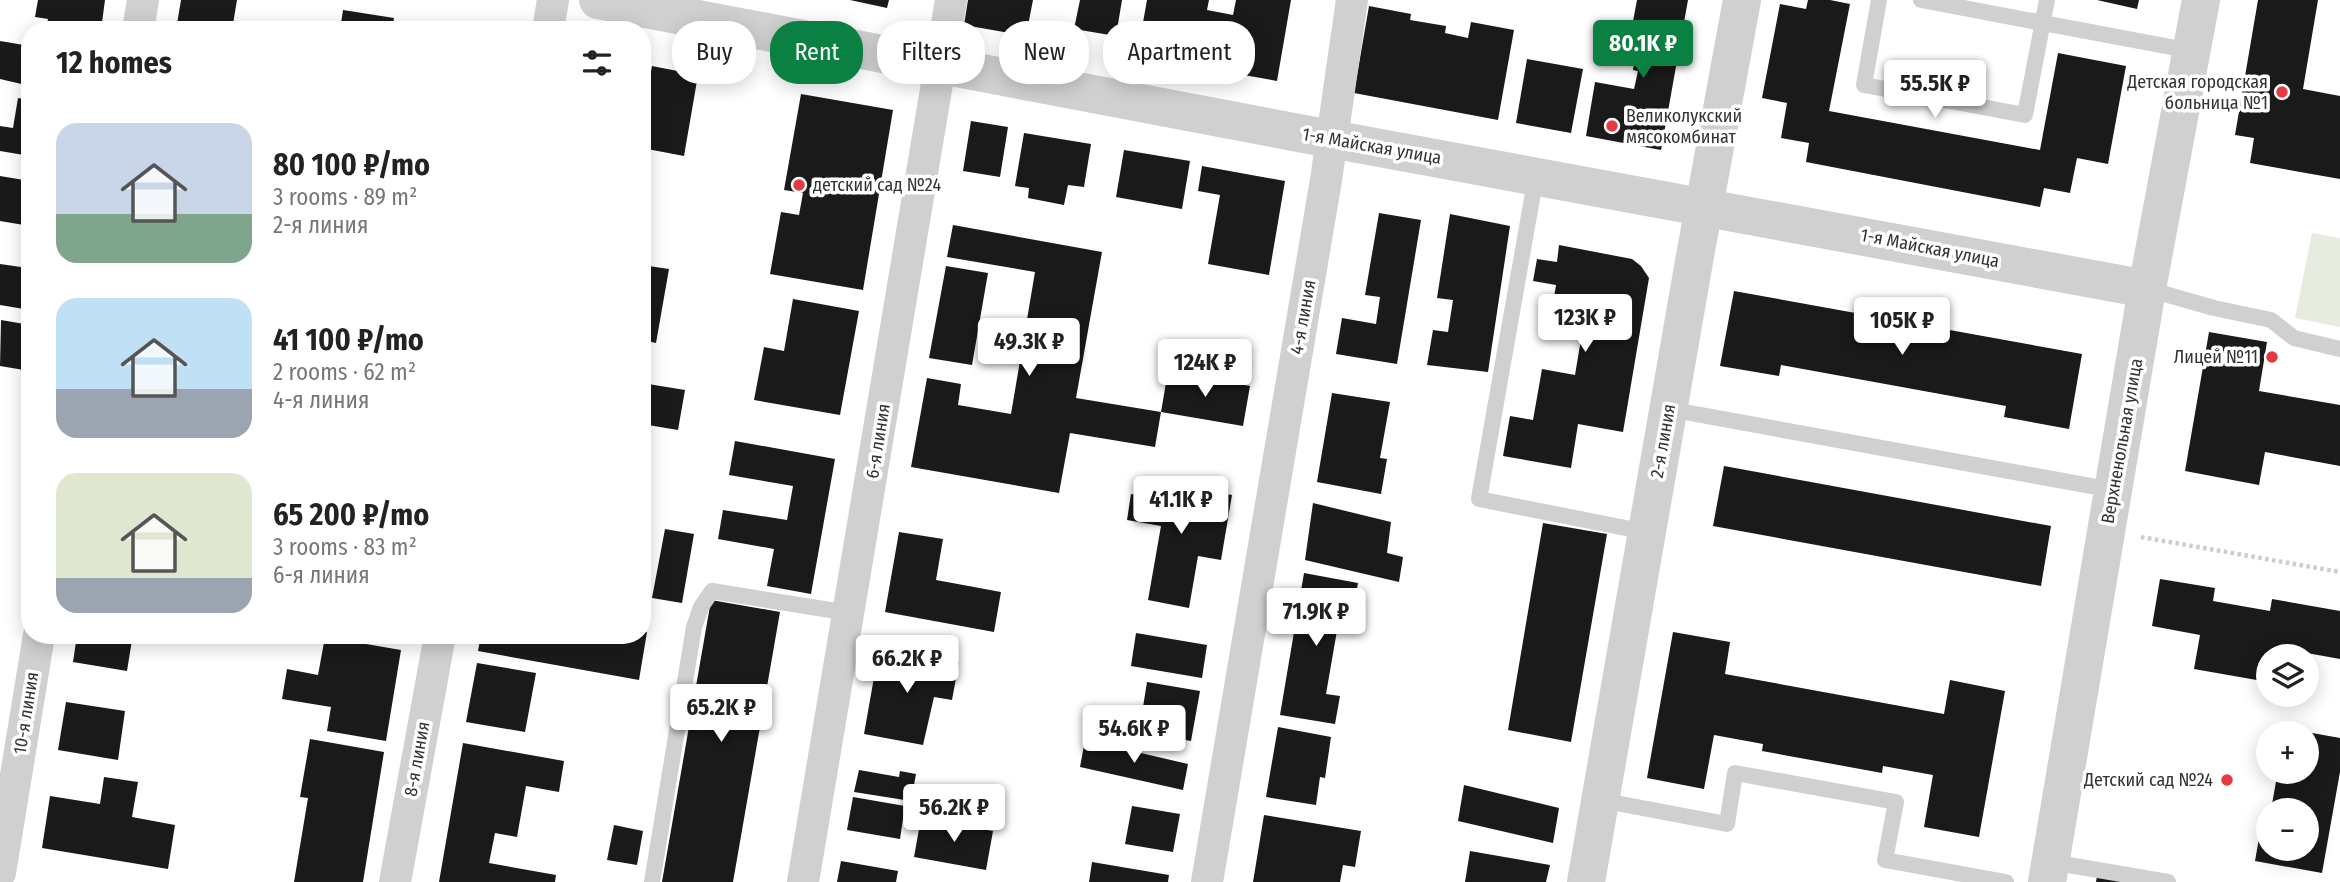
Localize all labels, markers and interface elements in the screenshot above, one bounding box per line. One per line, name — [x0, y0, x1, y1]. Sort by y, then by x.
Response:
pin: 80.1K ₽ — [1578, 20, 1708, 80]
chip: Buy — [672, 21, 756, 84]
chip: Rent — [770, 21, 863, 84]
chip: Filters — [877, 21, 985, 84]
chip: New — [999, 21, 1089, 84]
chip: Apartment — [1103, 21, 1255, 84]
text: 80.1K ₽ — [1609, 29, 1677, 57]
icon: filters — [578, 44, 616, 82]
text: 12 homes — [56, 45, 172, 81]
pin: 55.5K ₽ — [1870, 60, 2000, 120]
text: 55.5K ₽ — [1900, 69, 1970, 97]
place label: Детская городская больница №1 — [2126, 71, 2268, 114]
marker: Детская городская больница №1 — [2274, 84, 2290, 100]
place label: Великолукский мясокомбинат — [1626, 105, 1742, 148]
marker: Великолукский мясокомбинат — [1604, 118, 1620, 134]
street label: 1-я Майская улица — [1301, 123, 1443, 169]
text: 80 100 ₽/mo — [273, 147, 430, 183]
icon: home — [112, 151, 196, 235]
place label: детский сад №24 — [813, 174, 941, 196]
marker: детский сад №24 — [791, 177, 807, 193]
text: 3 rooms · 89 m² — [273, 183, 417, 211]
text: 2-я линия — [273, 211, 368, 239]
street label: 1-я Майская улица — [1859, 224, 2001, 272]
street label: 4-я линия — [1286, 278, 1320, 356]
pin: 123K ₽ — [1528, 294, 1642, 354]
pin: 105K ₽ — [1845, 298, 1959, 357]
text: 123K ₽ — [1554, 303, 1616, 331]
text: 105K ₽ — [1870, 306, 1934, 334]
pin: 49.3K ₽ — [964, 318, 1094, 378]
text: 41 100 ₽/mo — [273, 322, 424, 358]
icon: home — [112, 326, 196, 410]
text: 49.3K ₽ — [994, 327, 1064, 355]
pin: 124K ₽ — [1148, 340, 1262, 399]
place label: Лицей №11 — [2174, 346, 2258, 368]
text: 124K ₽ — [1174, 348, 1236, 376]
marker: Лицей №11 — [2264, 349, 2280, 365]
street label: Верхненольная улица — [2097, 356, 2147, 525]
text: 2 rooms · 62 m² — [273, 358, 416, 386]
text: 4-я линия — [273, 386, 369, 414]
street label: 6-я линия — [861, 402, 895, 480]
street label: 2-я линия — [1646, 402, 1680, 480]
pin: 41.1K ₽ — [1116, 476, 1246, 536]
text: 41.1K ₽ — [1149, 485, 1213, 513]
text: 65 200 ₽/mo — [273, 497, 429, 533]
icon: home — [112, 501, 196, 585]
text: 3 rooms · 83 m² — [273, 533, 417, 561]
text: 6-я линия — [273, 561, 370, 589]
pin: 71.9K ₽ — [1251, 588, 1381, 648]
text: 71.9K ₽ — [1283, 597, 1349, 625]
pin: 66.2K ₽ — [842, 636, 972, 695]
text: 66.2K ₽ — [872, 644, 942, 672]
map controls — [2256, 644, 2319, 861]
button: layers — [2256, 644, 2319, 707]
street label: 10-я линия — [9, 670, 43, 756]
pin: 65.2K ₽ — [656, 684, 786, 744]
text: 65.2K ₽ — [686, 693, 756, 721]
pin: 54.6K ₽ — [1069, 706, 1199, 765]
text: 54.6K ₽ — [1099, 714, 1169, 742]
street label: 8-я линия — [400, 720, 434, 798]
button: + — [2256, 721, 2319, 784]
place label: Детский сад №24 — [2083, 769, 2213, 791]
marker: Детский сад №24 — [2219, 772, 2235, 788]
pin: 56.2K ₽ — [889, 784, 1019, 844]
text: 56.2K ₽ — [919, 793, 989, 821]
button: − — [2256, 798, 2319, 861]

